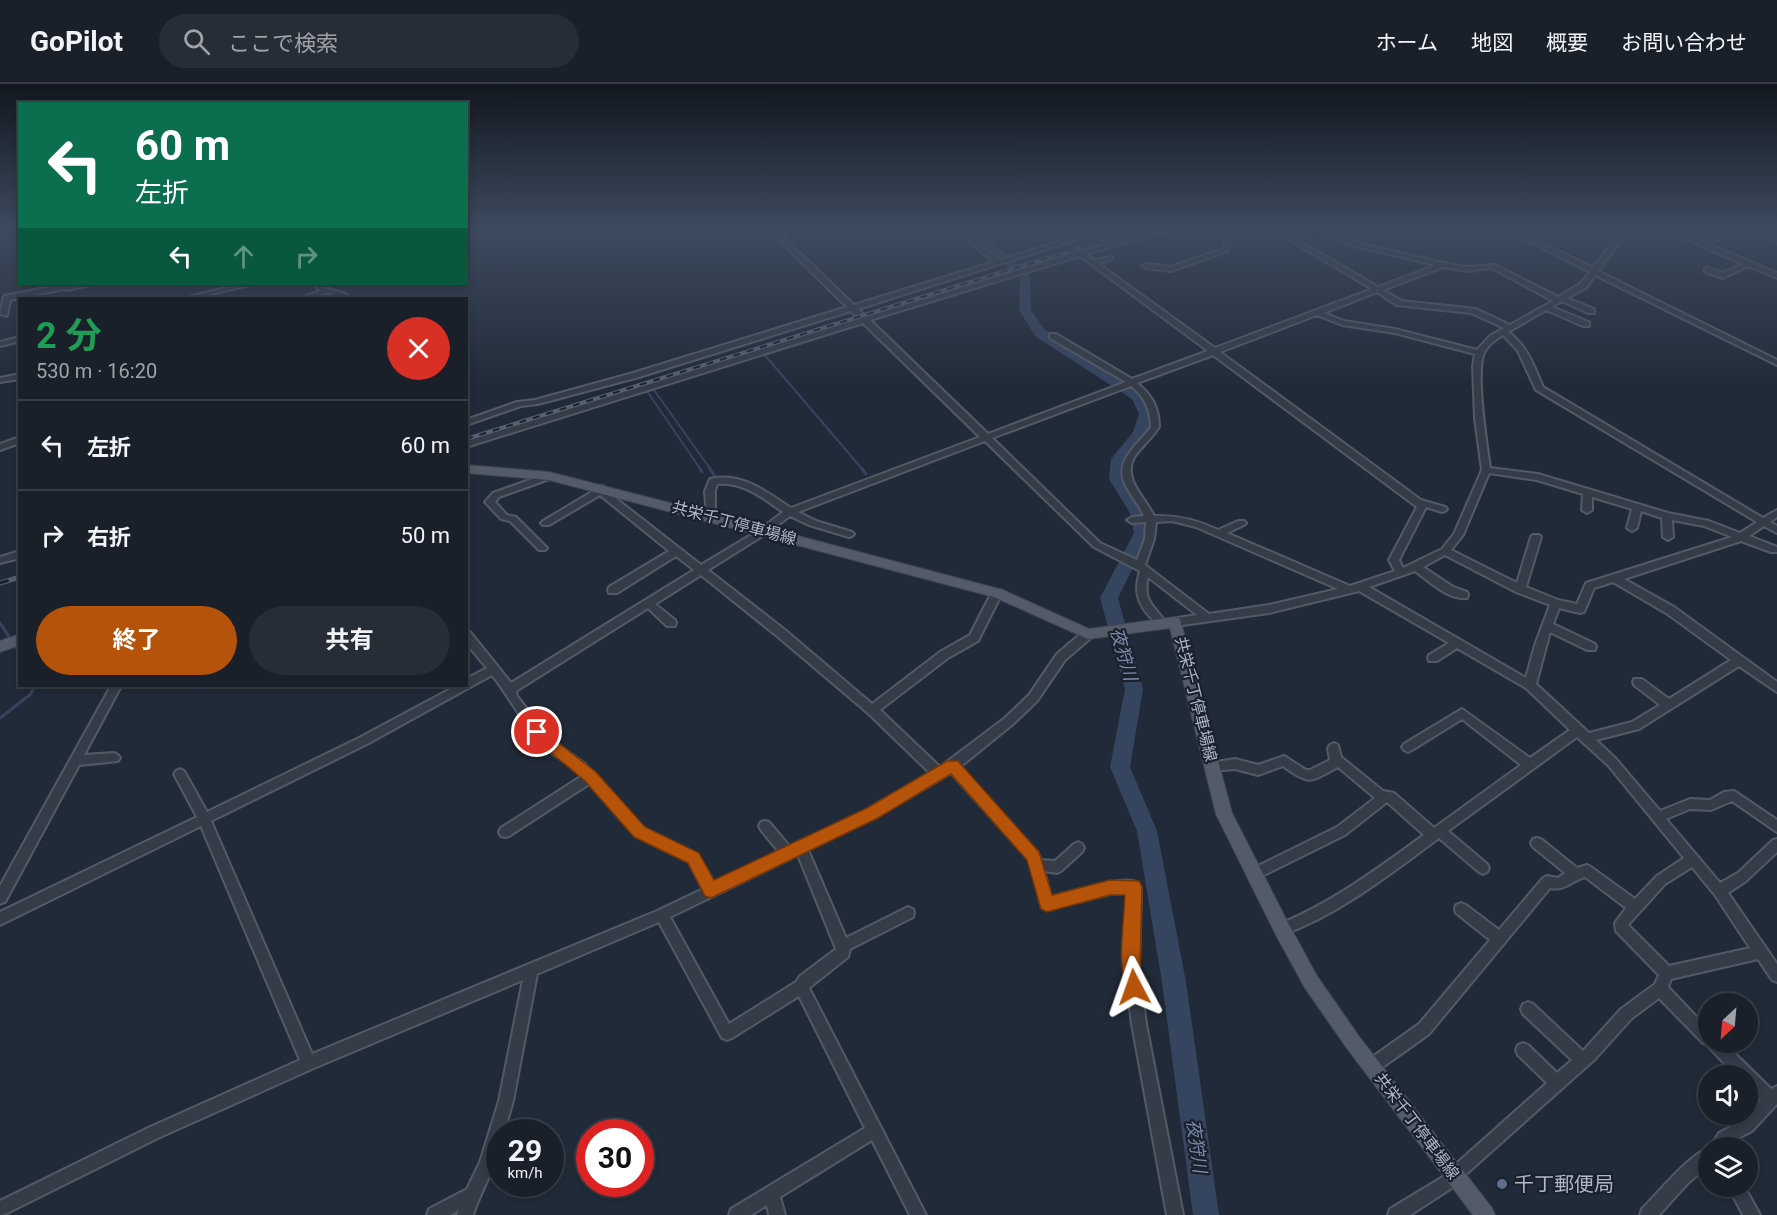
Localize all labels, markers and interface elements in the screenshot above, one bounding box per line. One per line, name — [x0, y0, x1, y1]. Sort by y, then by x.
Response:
search box — [159, 14, 579, 68]
text: GoPilot — [30, 25, 123, 58]
icon: search — [180, 25, 213, 58]
text: ここで検索 — [228, 31, 338, 56]
text: ホーム — [1376, 31, 1438, 55]
text: 地図 — [1471, 31, 1513, 55]
text: 概要 — [1546, 31, 1588, 55]
text: お問い合わせ — [1621, 31, 1747, 55]
text: 60 m — [135, 121, 230, 170]
icon: left — [36, 126, 114, 204]
text: 左折 — [135, 177, 189, 209]
icon: left — [164, 240, 197, 273]
icon: ahead — [227, 240, 260, 273]
icon: right — [290, 240, 323, 273]
text: 2 分 — [36, 315, 102, 357]
button: close — [387, 317, 450, 380]
text: 530 m · 16:20 — [36, 359, 157, 383]
icon: left — [36, 429, 69, 462]
text: 60 m — [401, 433, 450, 458]
text: 左折 — [87, 435, 131, 460]
street label: 共栄千丁停車場線 — [670, 497, 798, 549]
icon: right — [36, 519, 69, 552]
text: 50 m — [401, 523, 450, 548]
text: 右折 — [87, 525, 131, 550]
button: 終了 — [36, 606, 237, 675]
button: 共有 — [249, 606, 450, 675]
water label: 夜狩川 — [1106, 625, 1142, 685]
street label: 共栄千丁停車場線 — [1171, 635, 1221, 763]
pin — [511, 706, 562, 757]
icon: arrive — [520, 715, 553, 748]
position arrow — [1102, 955, 1166, 1019]
north arrow — [1698, 993, 1758, 1053]
map controls — [1698, 993, 1758, 1197]
button: sound — [1698, 1065, 1758, 1125]
street label: 共栄千丁停車場線 — [1371, 1069, 1463, 1183]
water label: 夜狩川 — [1183, 1118, 1211, 1176]
speed limit sign: 30 — [576, 1119, 654, 1197]
text: 29 — [508, 1133, 542, 1168]
button: layers — [1698, 1137, 1758, 1197]
text: km/h — [507, 1164, 543, 1182]
place label: 千丁郵便局 — [1514, 1172, 1614, 1196]
marker: 千丁郵便局 — [1495, 1177, 1509, 1191]

